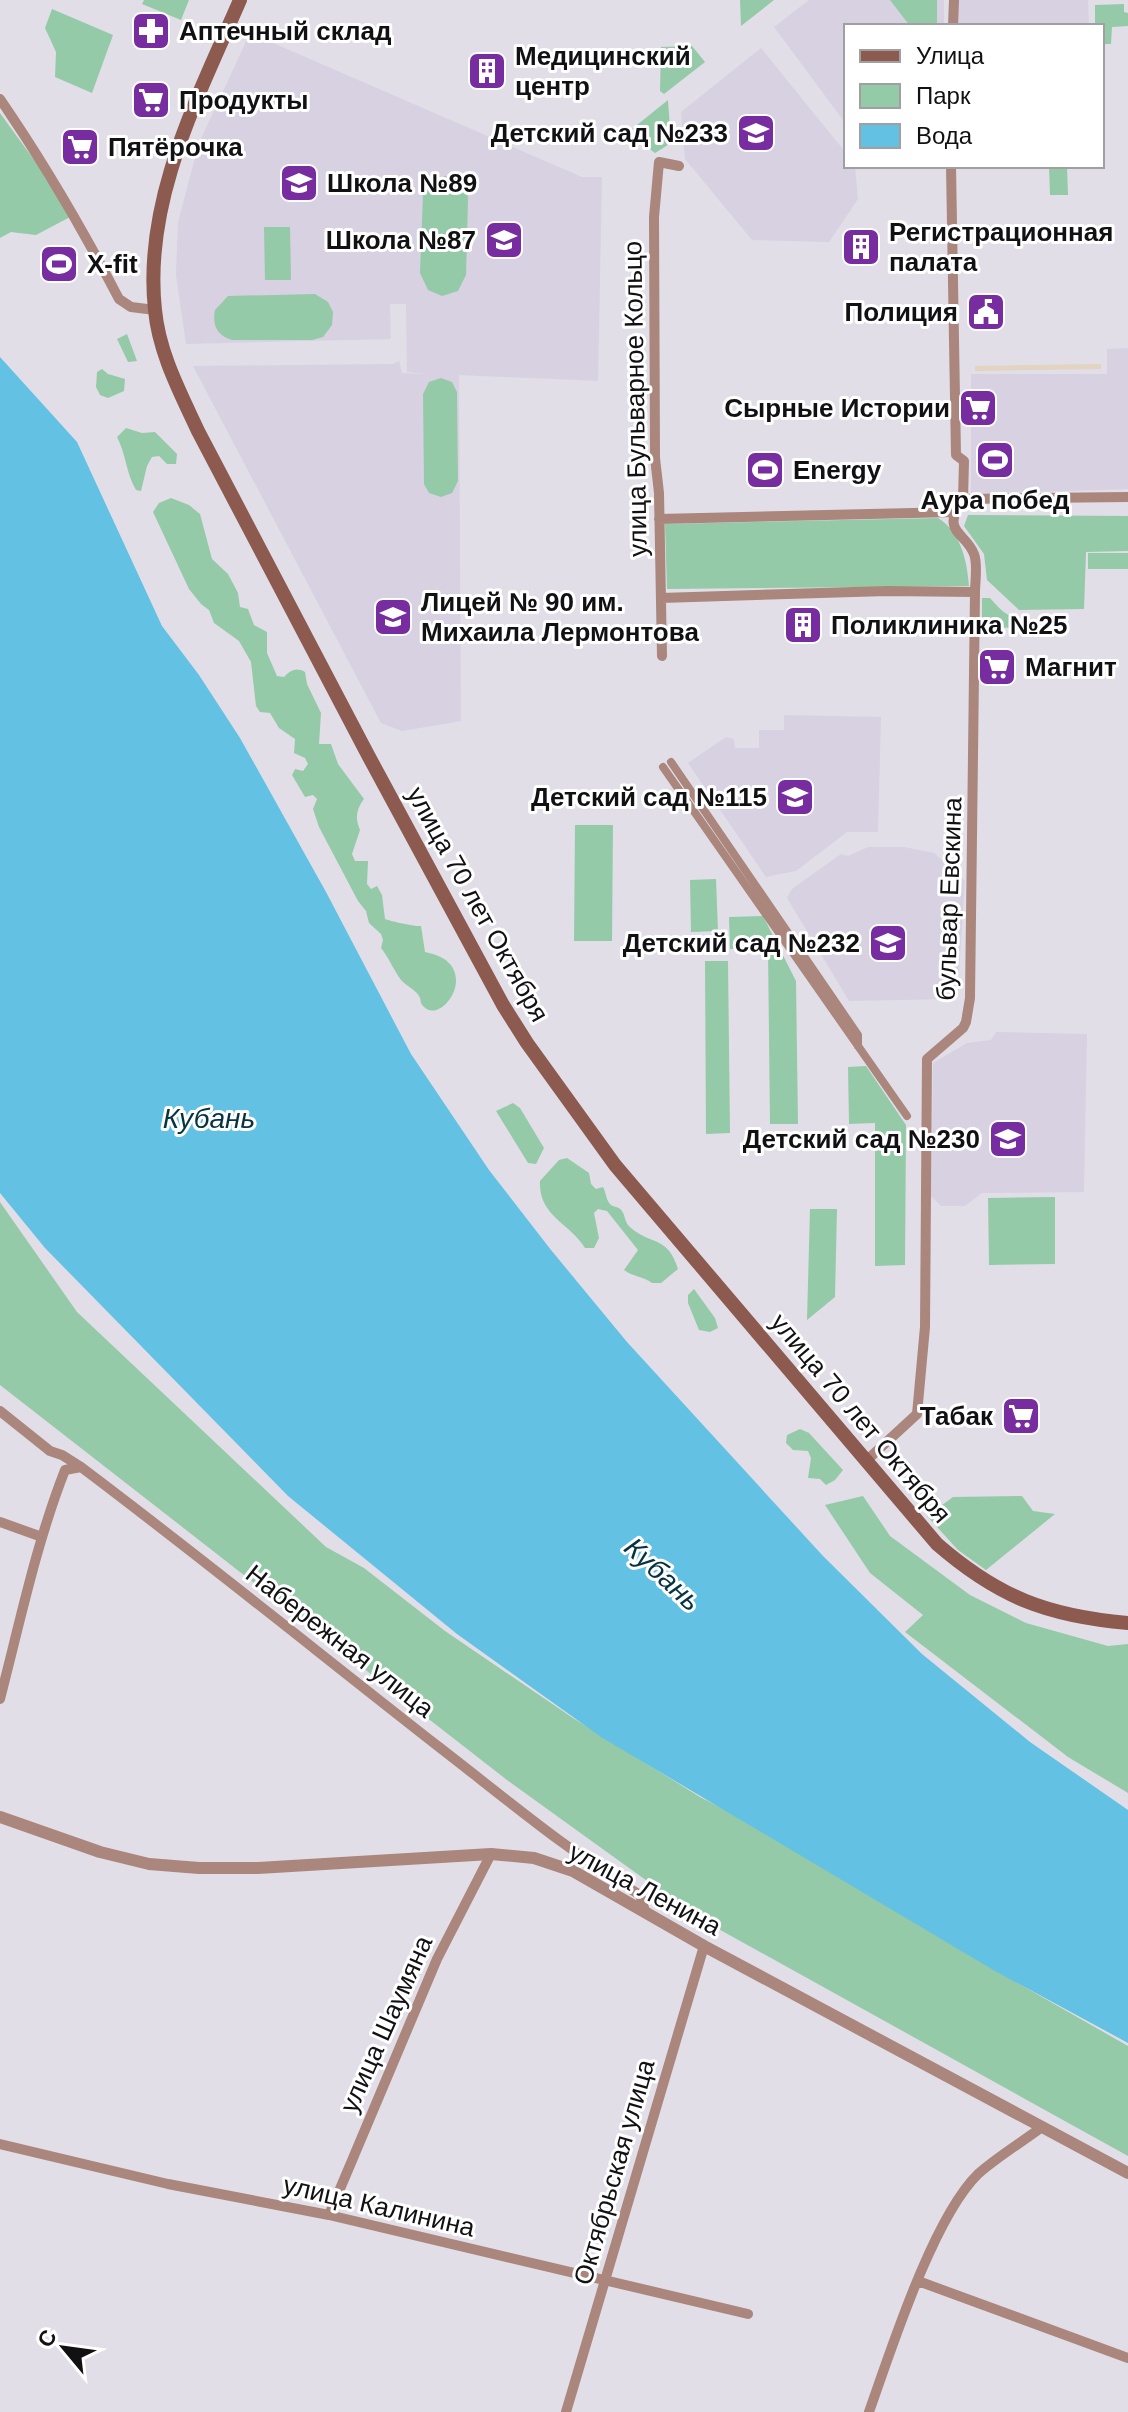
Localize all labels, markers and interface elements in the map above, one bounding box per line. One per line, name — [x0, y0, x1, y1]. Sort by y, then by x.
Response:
pharmacy icon: Аптечный склад — [130, 10, 172, 52]
place label: Аптечный склад — [179, 16, 392, 46]
legend — [844, 24, 1104, 168]
place label: Медицинский центр — [515, 41, 691, 101]
text: Улица — [916, 42, 985, 69]
building icon: Медицинский центр — [466, 50, 508, 92]
supermarket icon: Продукты — [130, 79, 172, 121]
text: Парк — [916, 82, 971, 109]
place label: Продукты — [179, 85, 308, 115]
school or university icon: Детский сад №233 — [735, 112, 777, 154]
place label: Детский сад №233 — [491, 118, 728, 148]
text: Вода — [916, 122, 973, 149]
supermarket icon: Пятёрочка — [59, 126, 101, 168]
place label: Пятёрочка — [108, 132, 243, 162]
school or university icon: Школа №89 — [278, 162, 320, 204]
place label: Школа №89 — [327, 168, 477, 198]
place label: Регистрационная палата — [889, 217, 1113, 277]
school or university icon: Школа №87 — [483, 219, 525, 261]
place label: Школа №87 — [326, 225, 476, 255]
building icon: Регистрационная палата — [840, 226, 882, 268]
street label: улица Бульварное Кольцо — [617, 241, 653, 557]
sports icon: X-fit — [38, 243, 80, 285]
place label: X-fit — [87, 249, 138, 279]
public building icon: Полиция — [965, 291, 1007, 333]
place label: Полиция — [844, 297, 958, 327]
supermarket icon: Сырные Истории — [957, 387, 999, 429]
place label: Сырные Истории — [724, 393, 950, 423]
sports icon: Аура побед — [974, 439, 1016, 481]
sports icon: Energy — [744, 449, 786, 491]
place label: Energy — [793, 455, 882, 485]
place label: Аура побед — [920, 485, 1070, 515]
place label: Лицей № 90 им. Михаила Лермонтова — [421, 587, 699, 647]
school or university icon: Лицей № 90 им. Михаила Лермонтова — [372, 596, 414, 638]
building icon: Поликлиника №25 — [782, 604, 824, 646]
place label: Поликлиника №25 — [831, 610, 1068, 640]
supermarket icon: Магнит — [976, 646, 1018, 688]
place label: Магнит — [1025, 652, 1117, 682]
school or university icon: Детский сад №115 — [774, 776, 816, 818]
street label: улица 70 лет Октября — [401, 781, 555, 1027]
place label: Детский сад №115 — [531, 782, 767, 812]
street label: бульвар Евскина — [930, 796, 968, 1001]
school or university icon: Детский сад №232 — [867, 922, 909, 964]
place label: Детский сад №232 — [623, 928, 860, 958]
water label: Кубань — [163, 1103, 255, 1134]
school or university icon: Детский сад №230 — [987, 1118, 1029, 1160]
place label: Детский сад №230 — [743, 1124, 980, 1154]
street label: улица 70 лет Октября — [765, 1307, 957, 1529]
supermarket icon: Табак — [1000, 1395, 1042, 1437]
place label: Табак — [920, 1401, 994, 1431]
water label: Кубань — [618, 1532, 707, 1617]
street label: Набережная улица — [240, 1558, 440, 1724]
street label: улица Ленина — [564, 1836, 727, 1942]
street label: улица Шаумяна — [334, 1931, 439, 2117]
street label: Октябрьская улица — [567, 2055, 661, 2288]
street label: улица Калинина — [280, 2169, 478, 2243]
north arrow — [24, 2308, 104, 2388]
text: С — [32, 2325, 62, 2352]

